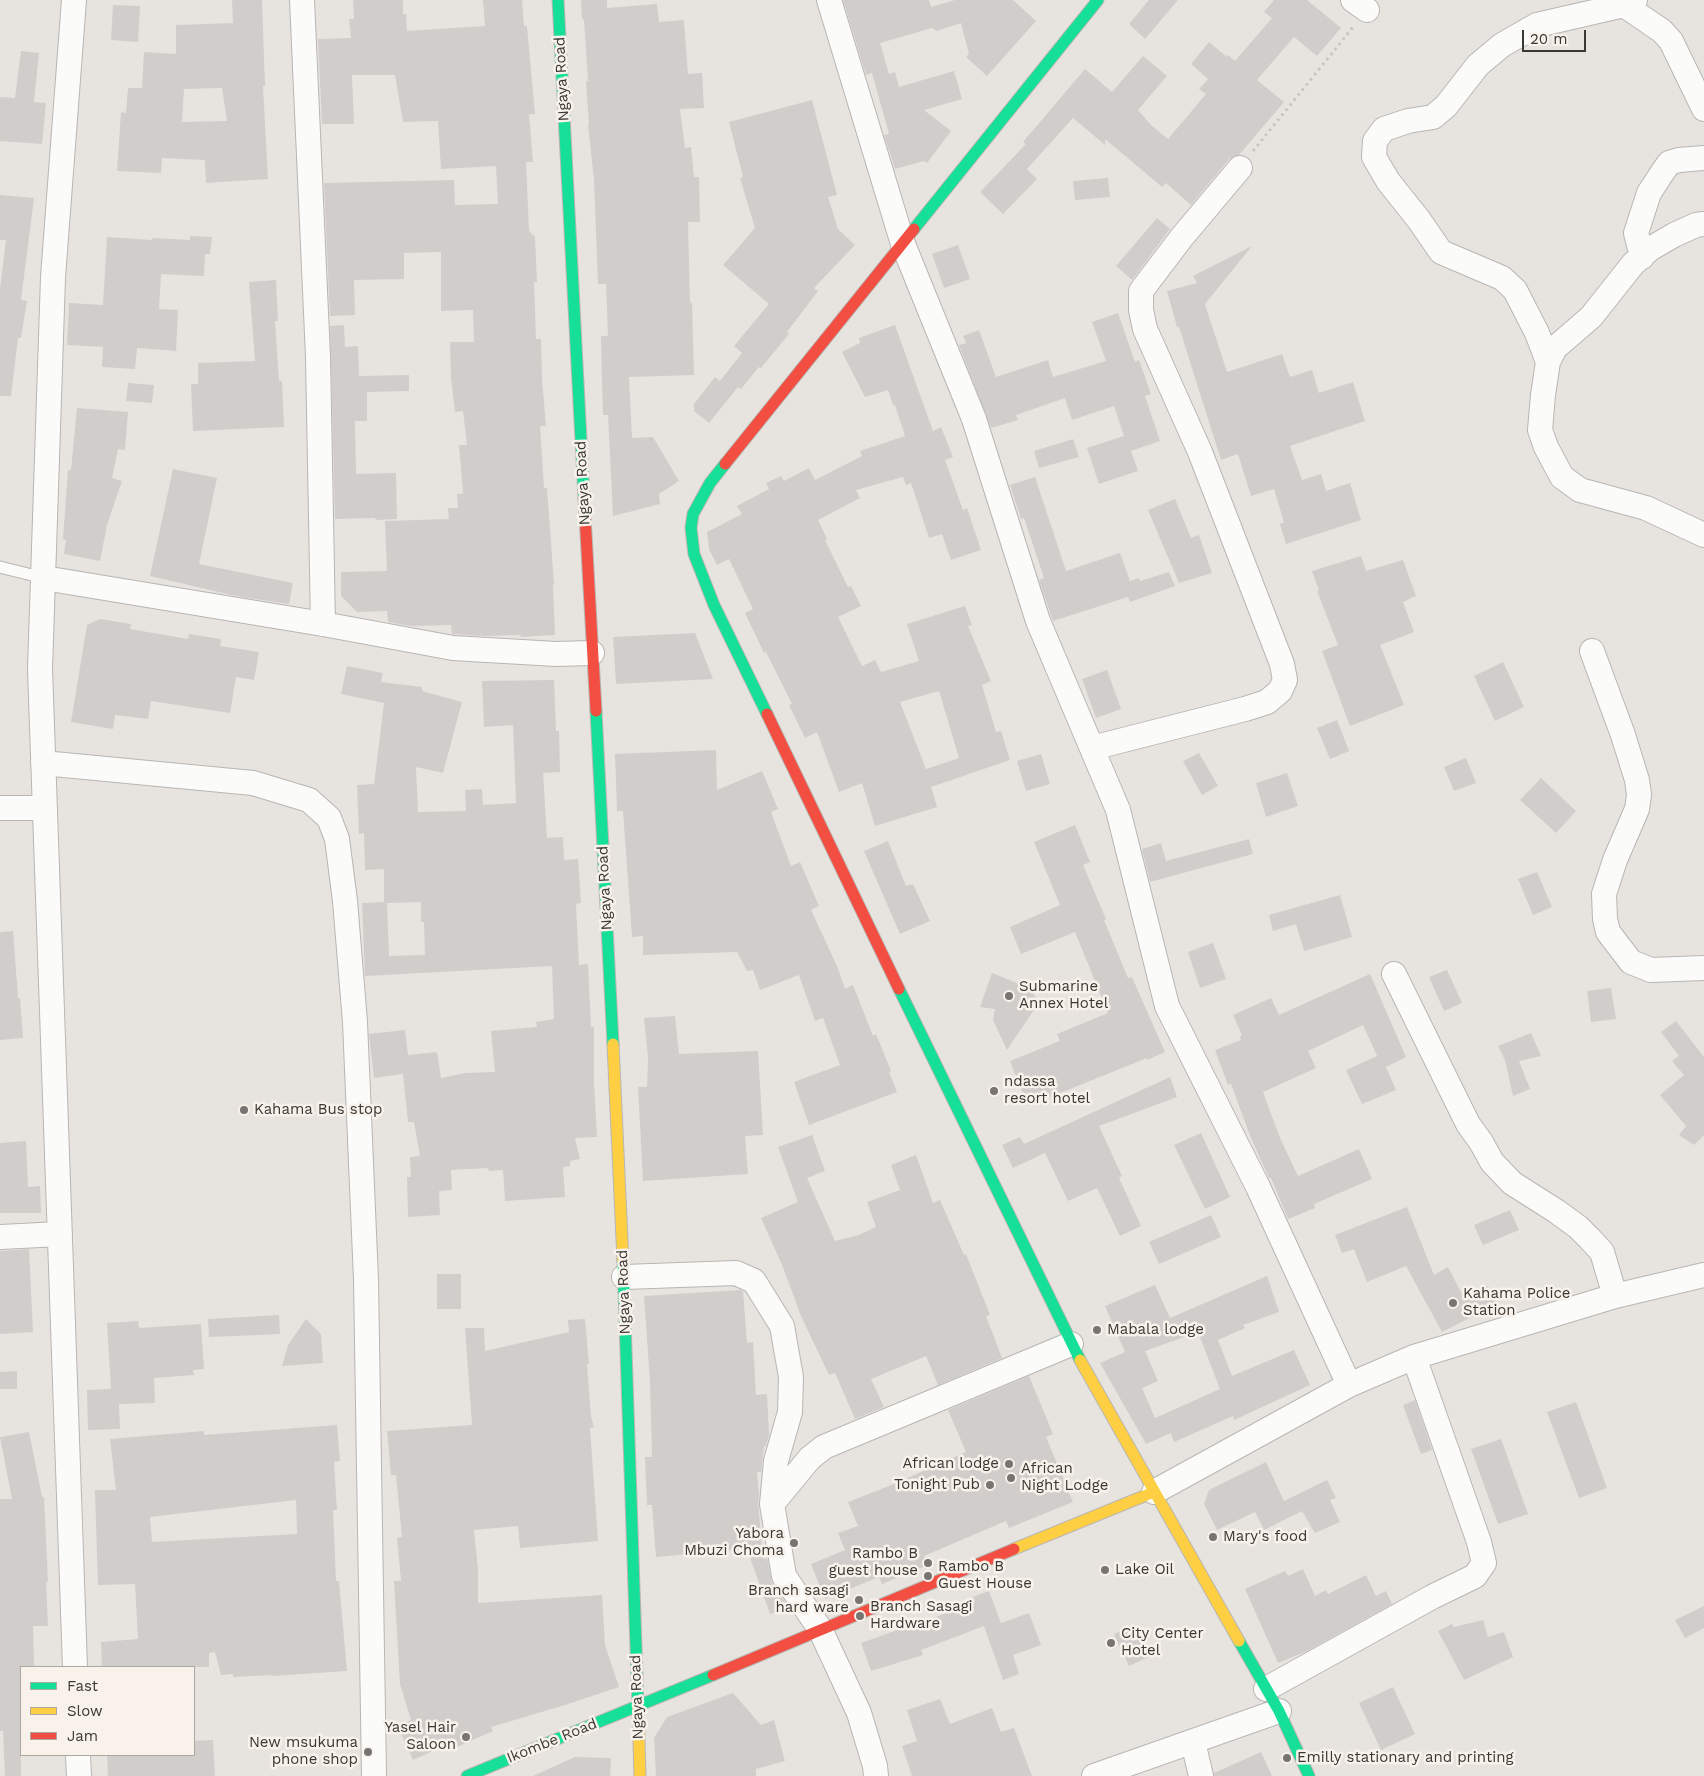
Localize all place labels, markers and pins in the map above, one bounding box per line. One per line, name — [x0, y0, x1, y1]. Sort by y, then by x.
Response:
place label: Submarine Annex Hotel — [1019, 978, 1108, 1013]
marker: Submarine Annex Hotel — [1003, 990, 1015, 1002]
place label: ndassa resort hotel — [1004, 1073, 1090, 1108]
marker: ndassa resort hotel — [988, 1085, 1000, 1097]
place label: Kahama Bus stop — [254, 1101, 382, 1119]
marker: Kahama Bus stop — [238, 1104, 250, 1116]
place label: Kahama Police Station — [1463, 1285, 1570, 1320]
marker: Kahama Police Station — [1447, 1297, 1459, 1309]
place label: Mabala lodge — [1107, 1321, 1204, 1339]
marker: Mabala lodge — [1091, 1324, 1103, 1336]
place label: African lodge — [903, 1455, 999, 1473]
marker: African lodge — [1003, 1458, 1015, 1470]
place label: African Night Lodge — [1021, 1460, 1108, 1495]
marker: African Night Lodge — [1005, 1472, 1017, 1484]
place label: Tonight Pub — [894, 1476, 980, 1494]
marker: Tonight Pub — [984, 1479, 996, 1491]
place label: Yabora Mbuzi Choma — [684, 1525, 784, 1560]
place label: Mary's food — [1223, 1528, 1307, 1546]
marker: Mary's food — [1207, 1531, 1219, 1543]
marker: Yabora Mbuzi Choma — [788, 1537, 800, 1549]
place label: Rambo B guest house — [829, 1545, 918, 1580]
marker: Rambo B guest house — [922, 1557, 934, 1569]
place label: Rambo B Guest House — [938, 1558, 1032, 1593]
place label: Lake Oil — [1115, 1561, 1174, 1579]
marker: Lake Oil — [1099, 1564, 1111, 1576]
marker: Rambo B Guest House — [922, 1570, 934, 1582]
place label: Branch sasagi hard ware — [748, 1582, 849, 1617]
marker: Branch sasagi hard ware — [853, 1594, 865, 1606]
place label: Branch Sasagi Hardware — [870, 1598, 973, 1633]
marker: Branch Sasagi Hardware — [854, 1610, 866, 1622]
place label: City Center Hotel — [1121, 1625, 1204, 1660]
marker: City Center Hotel — [1105, 1637, 1117, 1649]
place label: Yasel Hair Saloon — [384, 1719, 456, 1754]
marker: Yasel Hair Saloon — [460, 1731, 472, 1743]
place label: New msukuma phone shop — [249, 1734, 358, 1769]
marker: New msukuma phone shop — [362, 1746, 374, 1758]
place label: Emilly stationary and printing — [1297, 1749, 1513, 1767]
marker: Emilly stationary and printing — [1281, 1752, 1293, 1764]

